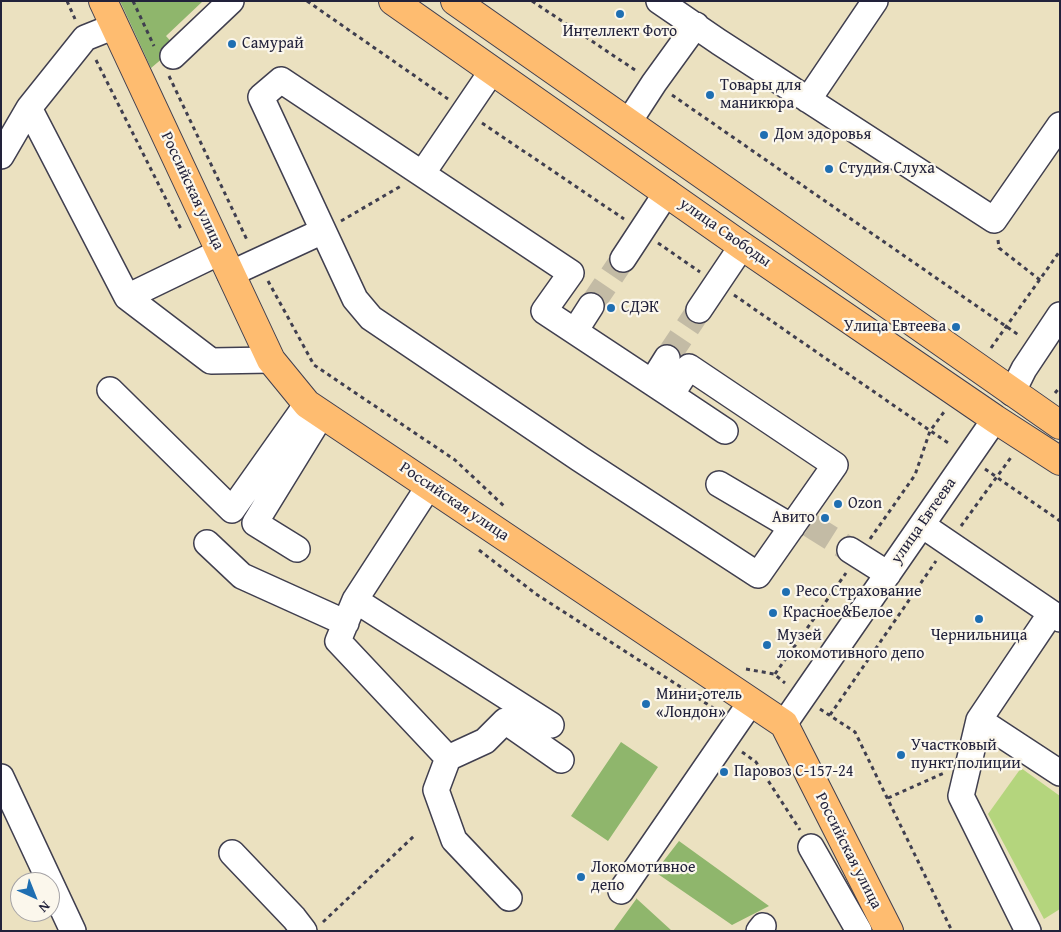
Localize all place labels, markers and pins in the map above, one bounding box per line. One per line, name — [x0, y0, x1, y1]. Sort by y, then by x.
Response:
marker: Интеллект Фото — [614, 8, 626, 20]
place label: Интеллект Фото — [563, 22, 677, 42]
place label: Самурай — [242, 34, 304, 54]
marker: Самурай — [226, 38, 238, 50]
place label: Товары для маникюра — [720, 76, 802, 114]
marker: Товары для маникюра — [704, 89, 716, 101]
place label: Дом здоровья — [774, 125, 871, 145]
marker: Дом здоровья — [758, 129, 770, 141]
place label: Студия Слуха — [839, 159, 935, 179]
marker: Студия Слуха — [823, 163, 835, 175]
place label: СДЭК — [621, 298, 659, 318]
marker: СДЭК — [605, 302, 617, 314]
place label: Улица Евтеева — [844, 317, 946, 337]
marker: Улица Евтеева — [950, 321, 962, 333]
place label: Ozon — [848, 494, 882, 514]
marker: Ozon — [832, 498, 844, 510]
place label: Авито — [772, 508, 815, 528]
marker: Авито — [819, 512, 831, 524]
place label: Ресо Страхование — [796, 582, 922, 602]
marker: Ресо Страхование — [780, 586, 792, 598]
place label: Красное&Белое — [783, 603, 893, 623]
marker: Красное&Белое — [767, 607, 779, 619]
marker: Чернильница — [973, 613, 985, 625]
place label: Музей локомотивного депо — [777, 626, 924, 664]
place label: Чернильница — [931, 626, 1027, 646]
marker: Музей локомотивного депо — [761, 639, 773, 651]
place label: Мини-отель «Лондон» — [656, 685, 742, 723]
marker: Мини-отель «Лондон» — [640, 698, 652, 710]
place label: Участковый пункт полиции — [911, 736, 1021, 774]
marker: Участковый пункт полиции — [895, 749, 907, 761]
place label: Паровоз С-157-24 — [734, 762, 853, 782]
marker: Паровоз С-157-24 — [718, 766, 730, 778]
place label: Локомотивное депо — [591, 858, 695, 896]
marker: Локомотивное депо — [575, 871, 587, 883]

